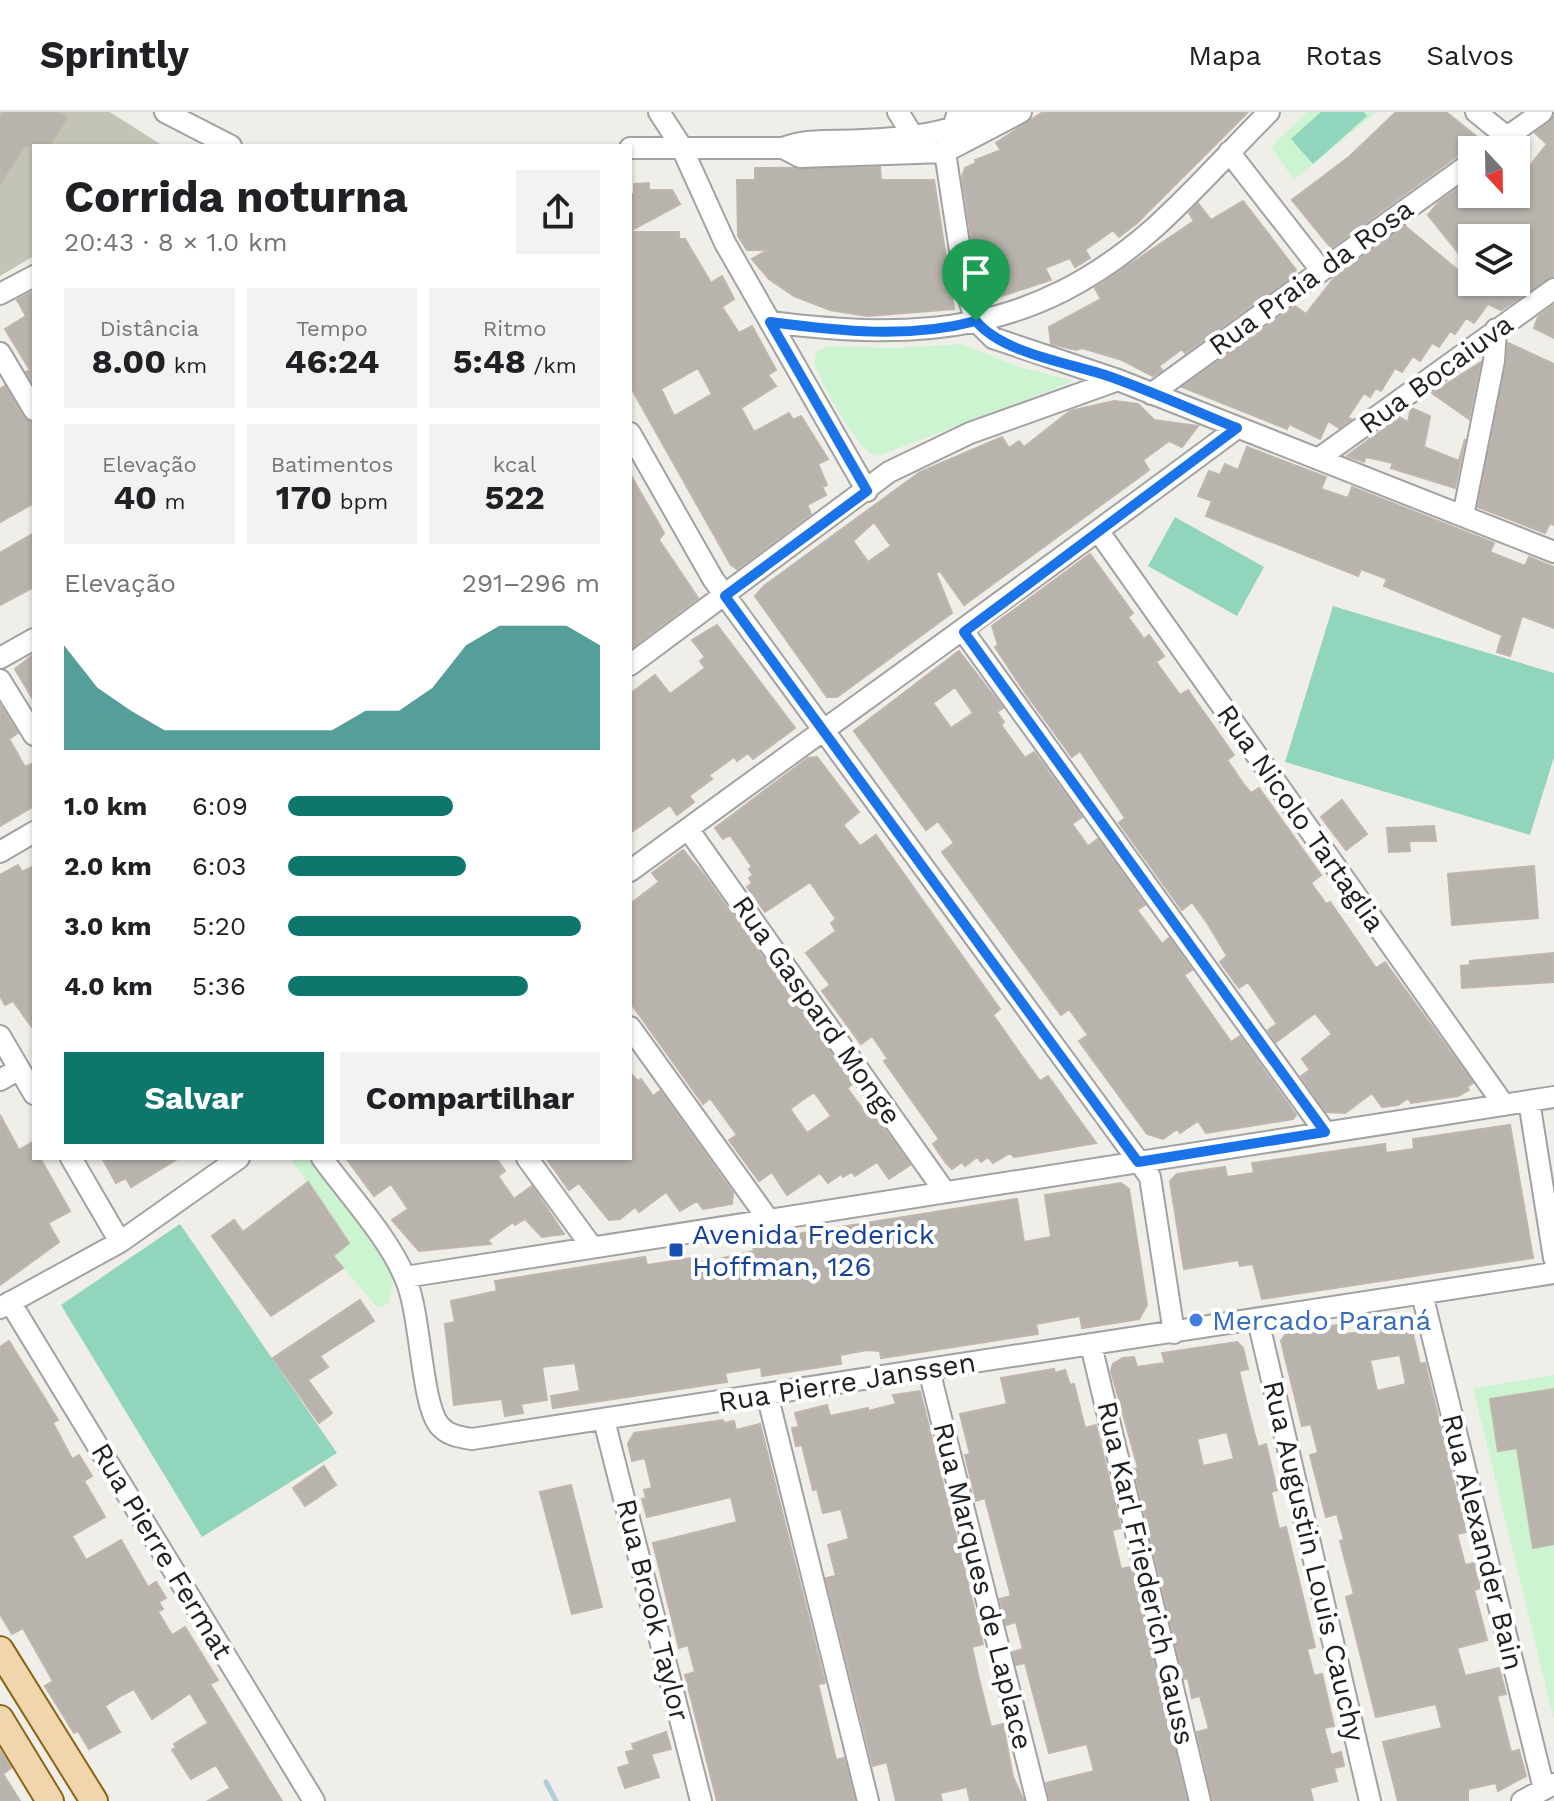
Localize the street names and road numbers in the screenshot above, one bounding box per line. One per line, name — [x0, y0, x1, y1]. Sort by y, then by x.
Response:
street label: Rua Praia da Rosa — [1202, 192, 1420, 362]
street label: Rua Bocaiuva — [1353, 307, 1519, 441]
street label: Rua Nicolo Tartaglia — [1210, 698, 1392, 938]
street label: Rua Gaspard Monge — [726, 889, 908, 1131]
street label: Rua Pierre Janssen — [716, 1345, 978, 1419]
street label: Rua Augustin Louis Cauchy — [1256, 1377, 1372, 1745]
street label: Rua Karl Friederich Gauss — [1090, 1398, 1202, 1748]
street label: Rua Alexander Bain — [1435, 1411, 1531, 1673]
street label: Rua Marques de Laplace — [926, 1419, 1040, 1753]
street label: Rua Pierre Fermat — [85, 1437, 240, 1665]
street label: Rua Brook Taylor — [609, 1496, 697, 1724]

